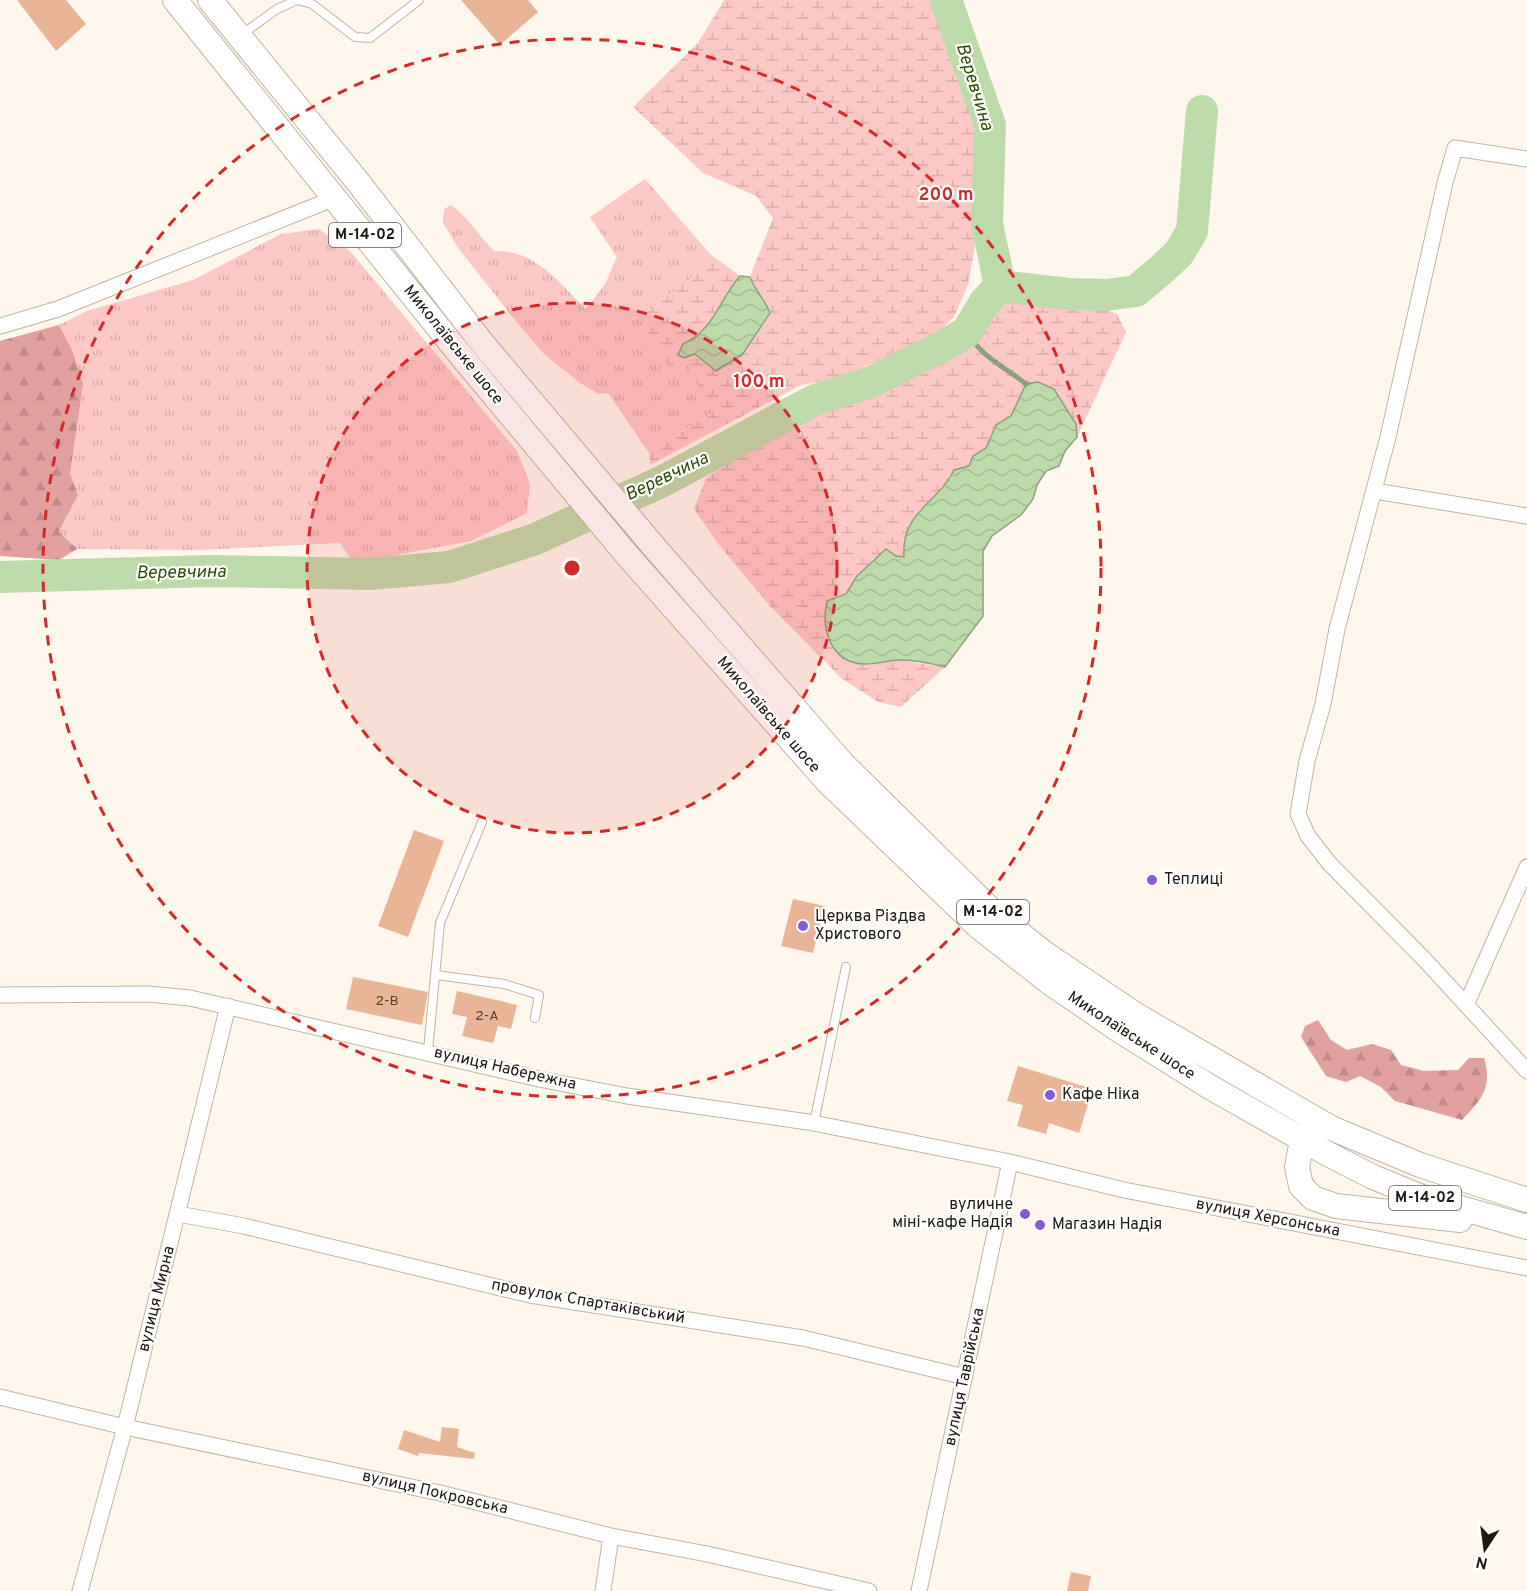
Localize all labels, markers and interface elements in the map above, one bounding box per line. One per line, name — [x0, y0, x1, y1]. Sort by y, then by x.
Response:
water label: Веревчина — [950, 41, 998, 134]
text: 200 m — [918, 184, 974, 207]
road number: М-14-02 — [329, 223, 401, 247]
street label: Миколаївське шосе — [399, 281, 507, 409]
text: 100 m — [733, 371, 785, 394]
water label: Веревчина — [622, 447, 713, 507]
centre of rings — [562, 558, 582, 578]
water label: Веревчина — [136, 561, 227, 585]
street label: Миколаївське шосе — [712, 653, 824, 777]
place label: Теплиці — [1164, 870, 1223, 890]
marker: Теплиці — [1145, 873, 1159, 887]
road number: М-14-02 — [957, 900, 1029, 924]
place label: Церква Різдва Христового — [815, 907, 926, 945]
marker: Церква Різдва Христового — [796, 919, 810, 933]
street label: Миколаївське шосе — [1063, 987, 1199, 1085]
house number: 2-В — [375, 993, 399, 1010]
house number: 2-А — [475, 1008, 499, 1025]
street label: вулиця Набережна — [432, 1043, 578, 1095]
place label: Кафе Ніка — [1062, 1085, 1140, 1105]
marker: Кафе Ніка — [1043, 1088, 1057, 1102]
road number: М-14-02 — [1389, 1186, 1461, 1210]
street label: вулиця Херсонська — [1194, 1194, 1342, 1242]
place label: вуличне міні-кафе Надія — [892, 1195, 1013, 1233]
marker: вуличне міні-кафе Надія — [1018, 1207, 1032, 1221]
place label: Магазин Надія — [1052, 1215, 1162, 1235]
marker: Магазин Надія — [1033, 1218, 1047, 1232]
street label: вулиця Мирна — [134, 1244, 180, 1354]
street label: провулок Спартаківський — [490, 1275, 686, 1329]
street label: вулиця Таврійська — [941, 1306, 989, 1448]
street label: вулиця Покровська — [360, 1466, 510, 1520]
north arrow — [1455, 1519, 1515, 1579]
text: N — [1474, 1551, 1490, 1573]

